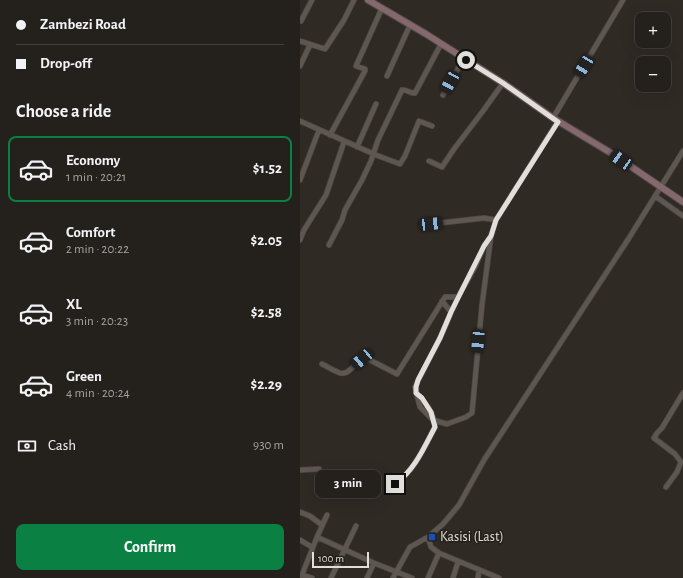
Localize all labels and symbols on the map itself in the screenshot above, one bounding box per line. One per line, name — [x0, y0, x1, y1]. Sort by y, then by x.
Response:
route start — [457, 51, 475, 69]
car — [573, 53, 595, 79]
car — [439, 69, 461, 95]
car — [608, 148, 634, 172]
car — [418, 217, 444, 231]
car — [471, 329, 485, 353]
car — [349, 347, 375, 371]
callout: 3 min — [315, 470, 381, 498]
route end — [386, 475, 404, 493]
place label: Kasisi (Last) — [440, 530, 504, 544]
marker: Kasisi (Last) — [427, 532, 437, 542]
scale bar — [312, 550, 369, 569]

